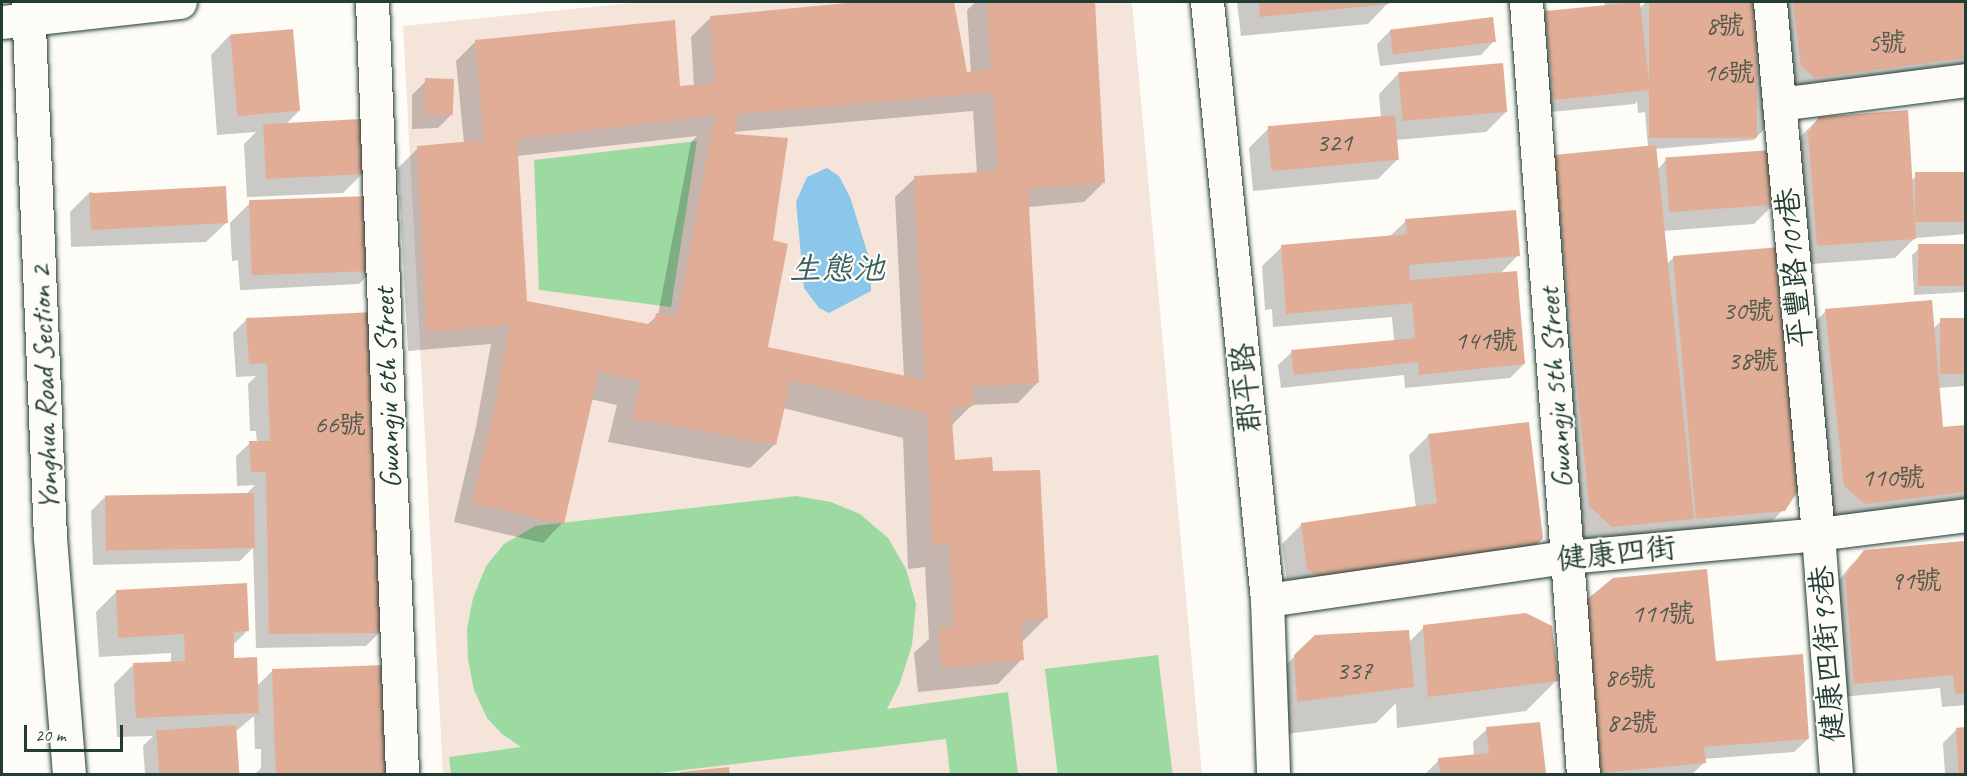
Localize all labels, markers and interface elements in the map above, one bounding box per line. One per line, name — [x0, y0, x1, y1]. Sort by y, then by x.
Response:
house number: 8號 — [1705, 10, 1745, 42]
house number: 5號 — [1867, 27, 1907, 59]
house number: 16號 — [1703, 57, 1755, 89]
house number: 321 — [1316, 127, 1352, 159]
street label: 平豐路101巷 — [1769, 186, 1819, 350]
water label: 生態池 — [789, 250, 885, 288]
street label: Yonghua Road Section 2 — [22, 265, 66, 511]
street label: Gwangju 5th Street — [1530, 286, 1580, 490]
street label: Gwangju 6th Street — [365, 287, 409, 489]
house number: 30號 — [1722, 295, 1774, 327]
house number: 141號 — [1454, 325, 1518, 357]
street label: 郡平路 — [1223, 341, 1269, 435]
house number: 38號 — [1727, 345, 1779, 377]
house number: 66號 — [314, 409, 366, 441]
house number: 110號 — [1861, 462, 1925, 494]
street label: 健康四街 — [1554, 529, 1678, 577]
street label: 健康四街95巷 — [1803, 564, 1851, 744]
house number: 91號 — [1890, 565, 1942, 597]
house number: 111號 — [1631, 598, 1695, 630]
house number: 337 — [1336, 655, 1372, 687]
house number: 86號 — [1604, 662, 1656, 694]
house number: 82號 — [1606, 707, 1658, 739]
scale bar — [27, 713, 126, 751]
text: 20 m — [35, 724, 66, 746]

